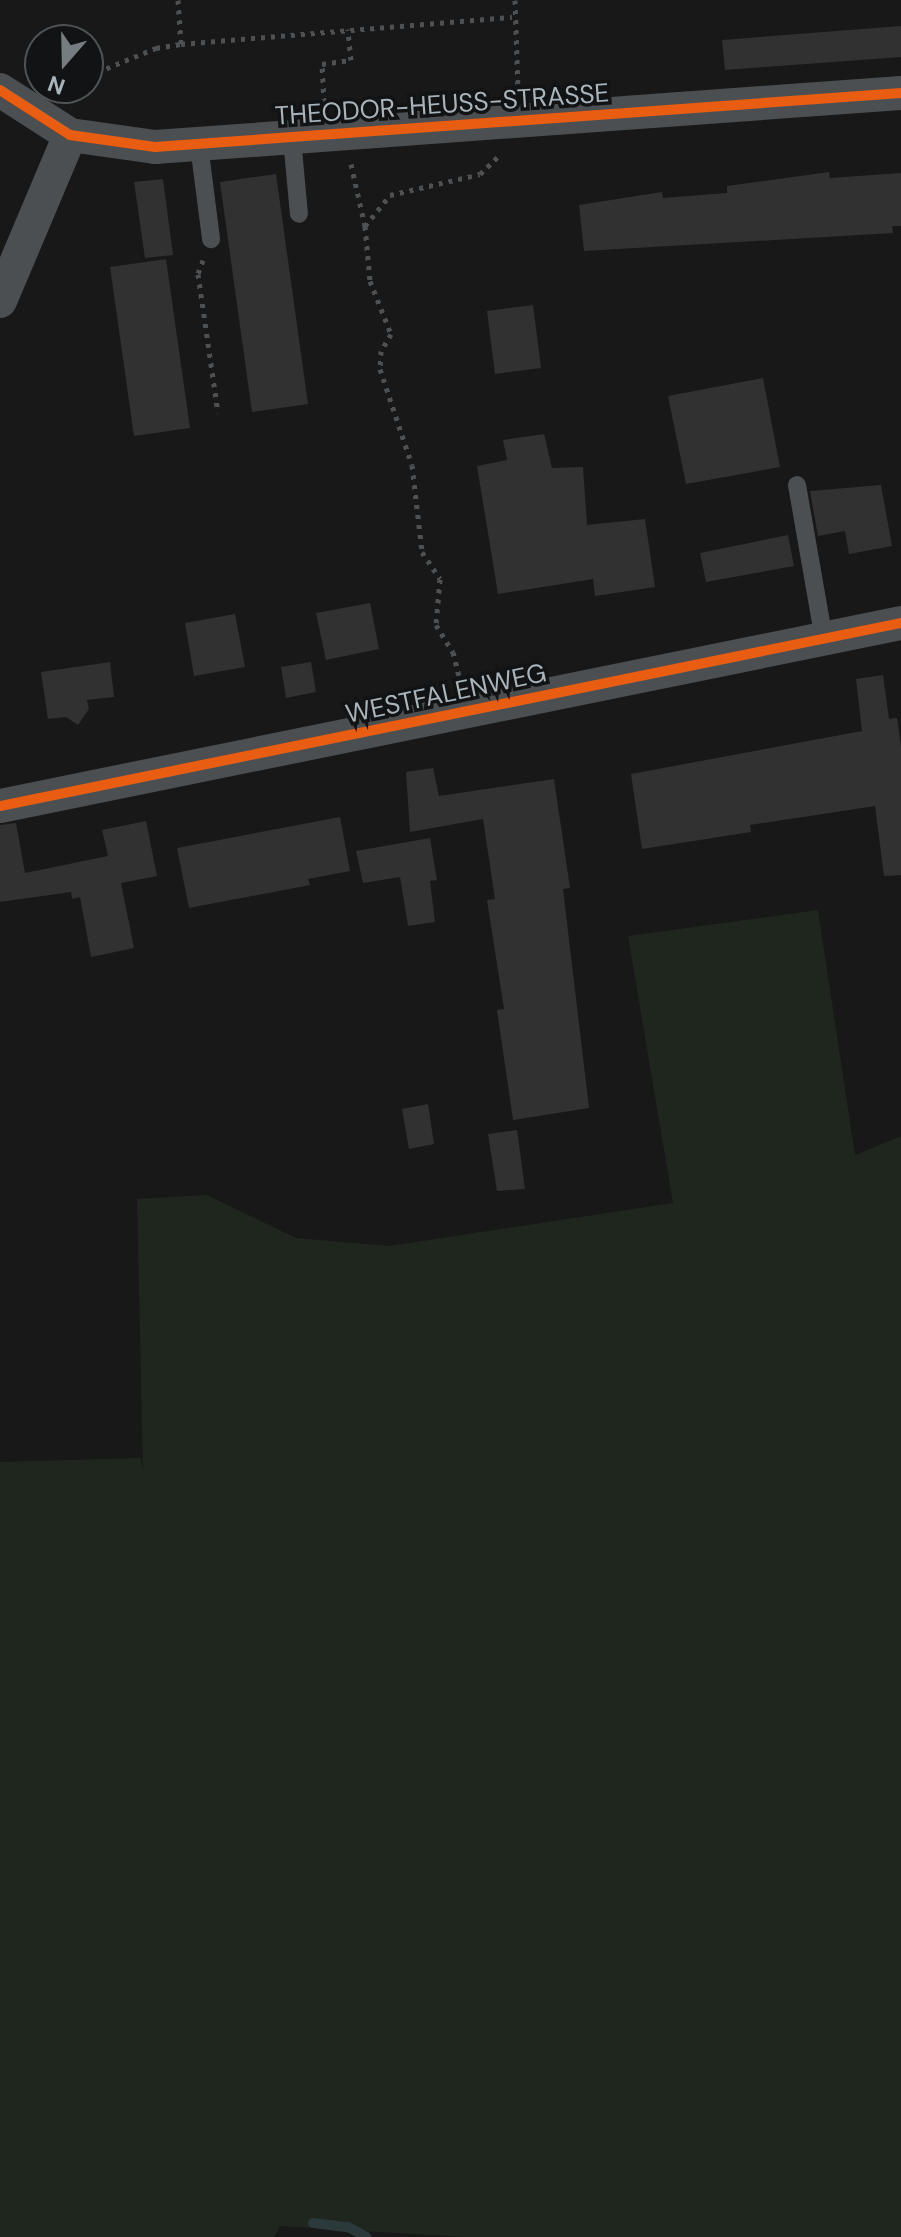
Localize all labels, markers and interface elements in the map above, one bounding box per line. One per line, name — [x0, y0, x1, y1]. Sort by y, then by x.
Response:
north arrow — [24, 24, 104, 104]
text: N — [44, 69, 69, 102]
street label: THEODOR-HEUSS-STRASSE — [274, 78, 610, 132]
street label: WESTFALENWEG — [343, 657, 549, 731]

